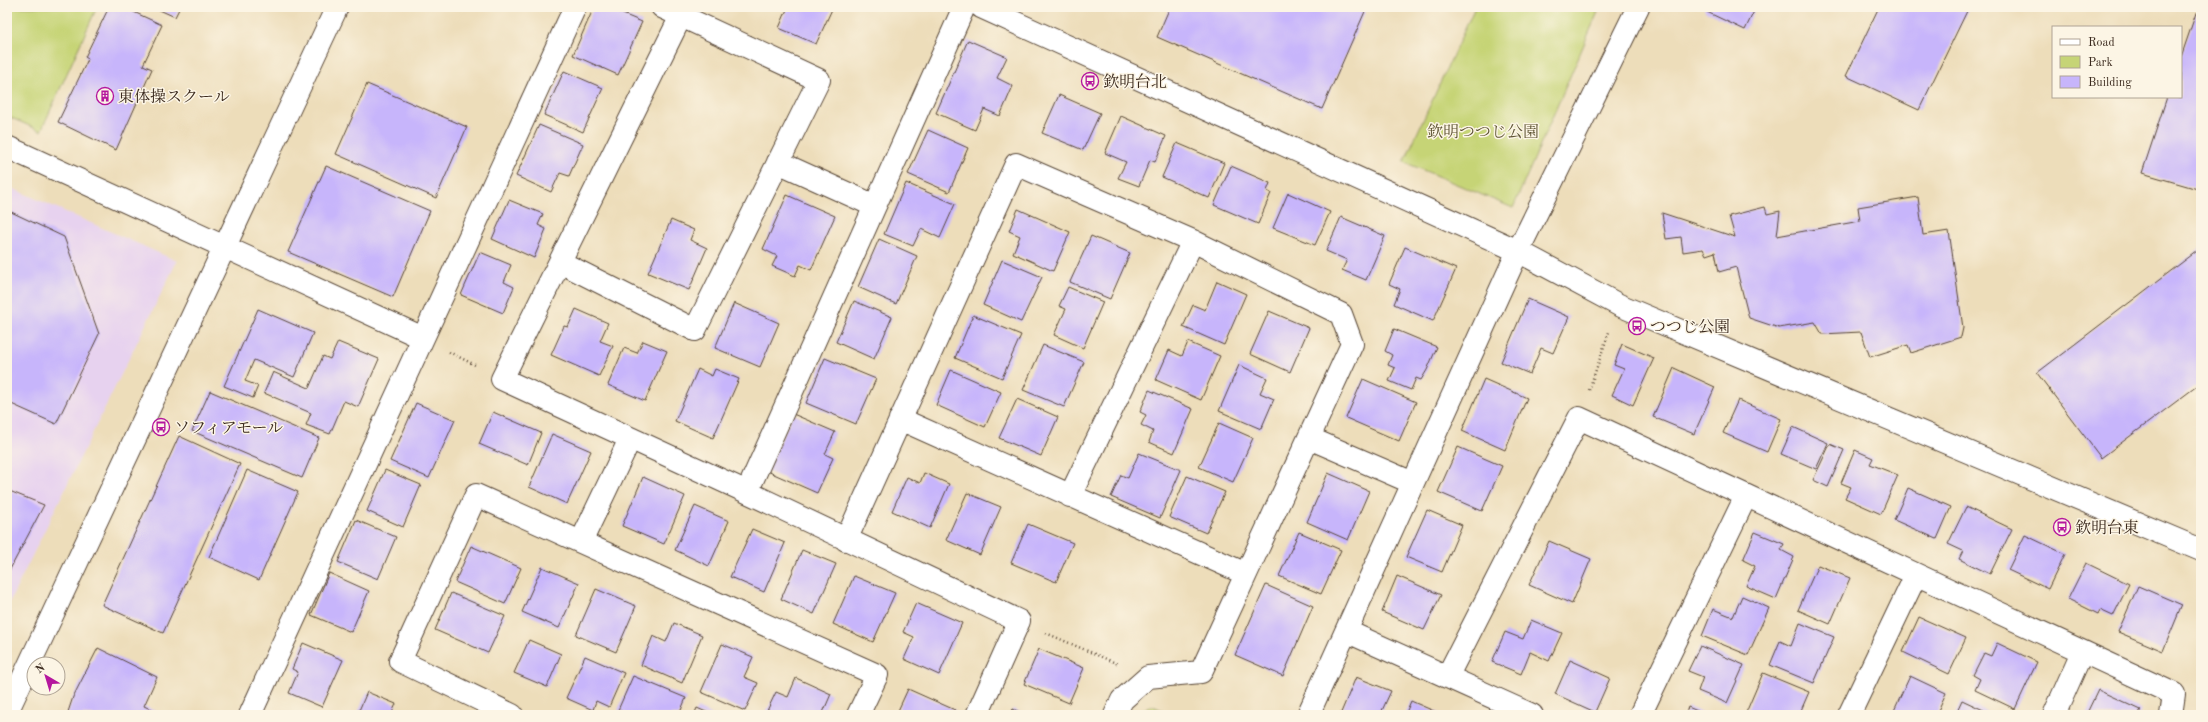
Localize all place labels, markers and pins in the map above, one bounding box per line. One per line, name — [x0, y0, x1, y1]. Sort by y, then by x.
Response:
bus stop icon: 欽明台北 — [1080, 71, 1100, 91]
place label: 欽明台北 — [1103, 73, 1167, 91]
building icon: 東体操スクール — [95, 86, 115, 106]
place label: 東体操スクール — [118, 88, 230, 106]
bus stop icon: つつじ公園 — [1627, 316, 1647, 336]
place label: つつじ公園 — [1650, 318, 1730, 336]
bus stop icon: ソフィアモール — [151, 417, 171, 437]
place label: ソフィアモール — [174, 421, 283, 437]
bus stop icon: 欽明台東 — [2052, 517, 2072, 537]
place label: 欽明台東 — [2075, 519, 2139, 537]

